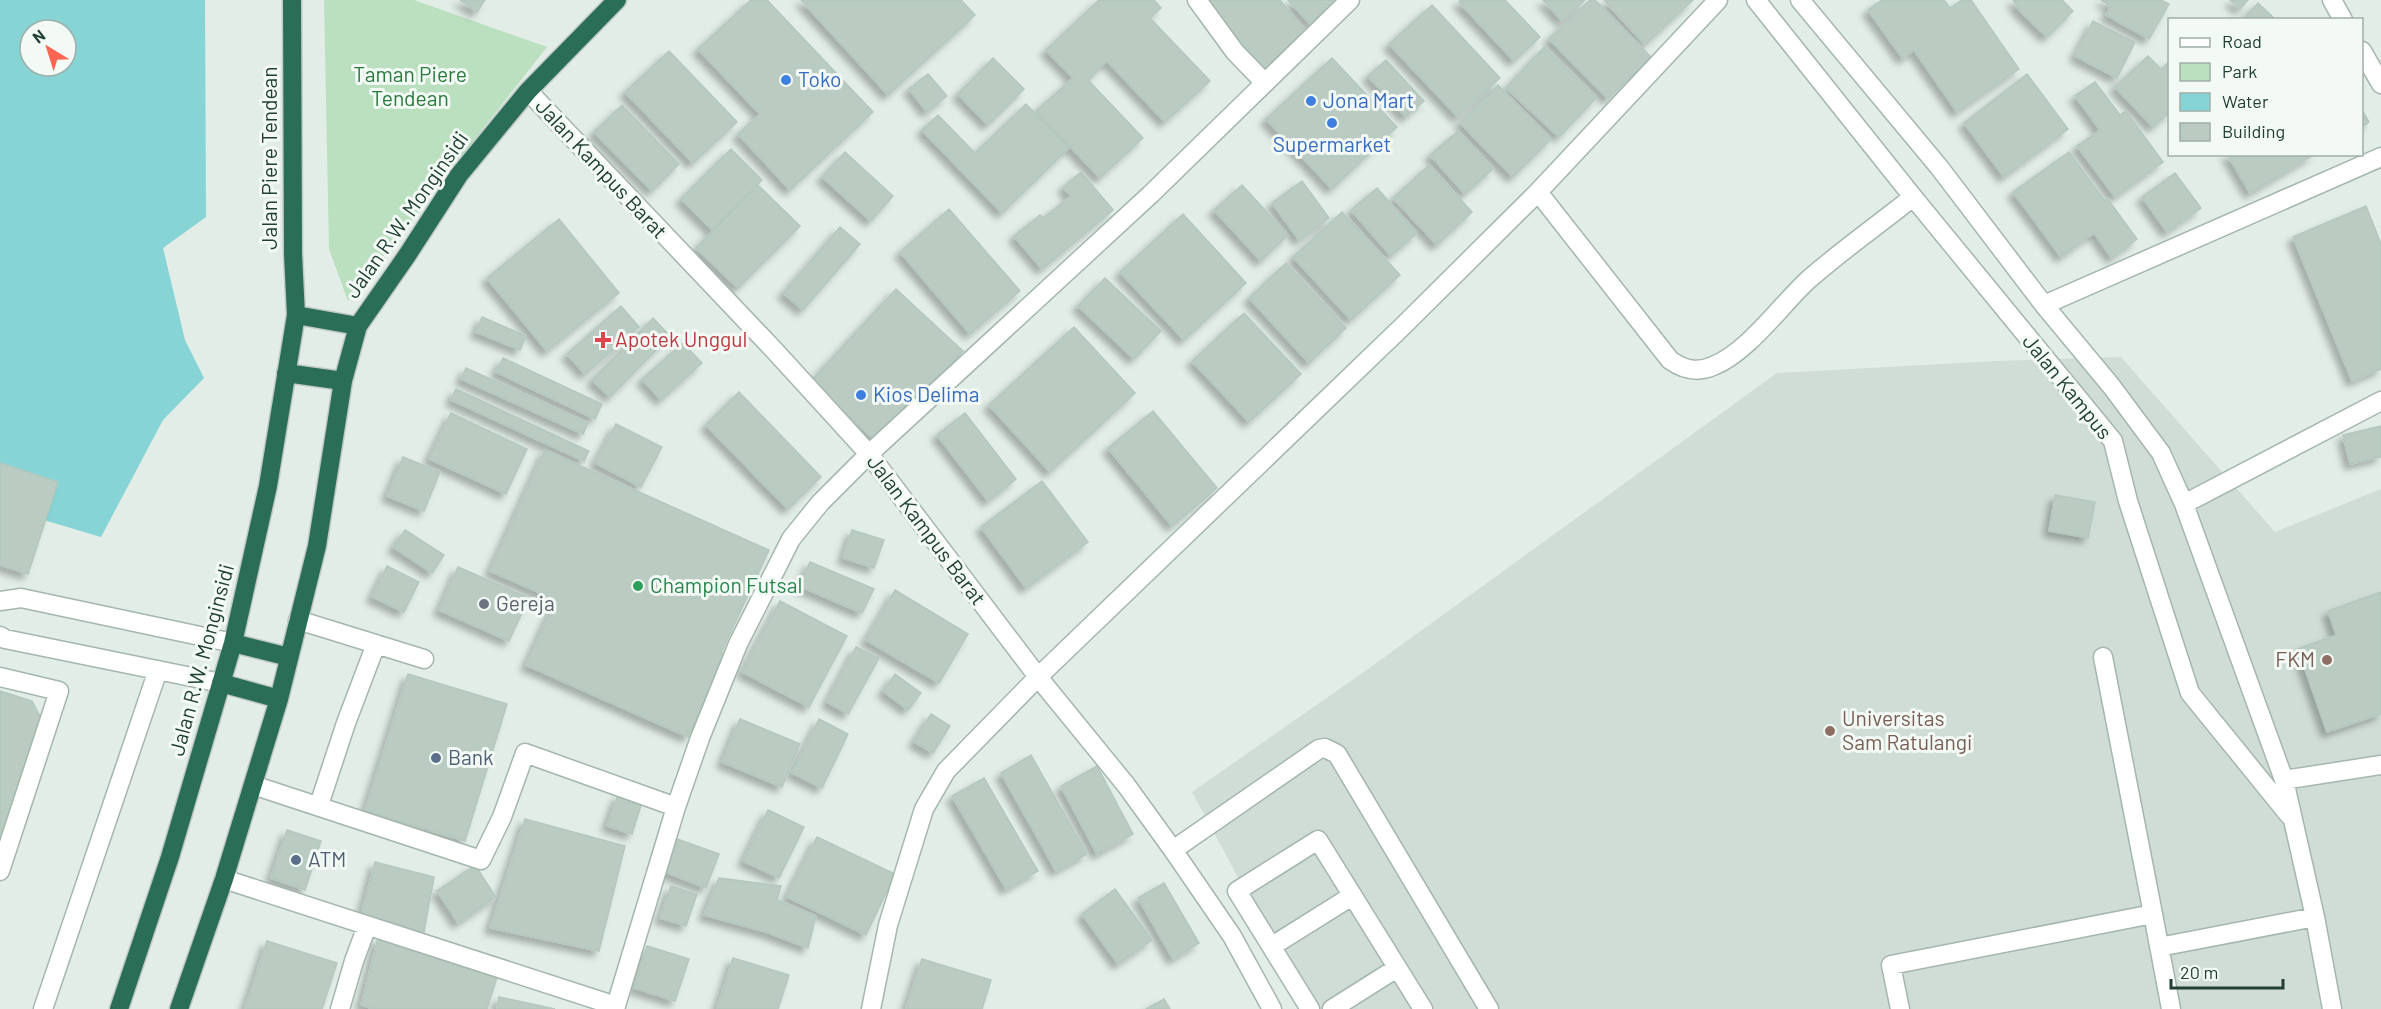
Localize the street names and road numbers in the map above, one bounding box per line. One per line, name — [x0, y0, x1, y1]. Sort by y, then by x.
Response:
street label: Jalan Piere Tendean — [256, 66, 281, 250]
street label: Jalan Kampus Barat — [531, 93, 673, 243]
street label: Jalan R.W. Monginsidi — [339, 126, 473, 302]
street label: Jalan Kampus — [2018, 329, 2118, 444]
street label: Jalan Kampus Barat — [863, 449, 992, 609]
street label: Jalan R.W. Monginsidi — [163, 561, 238, 758]

